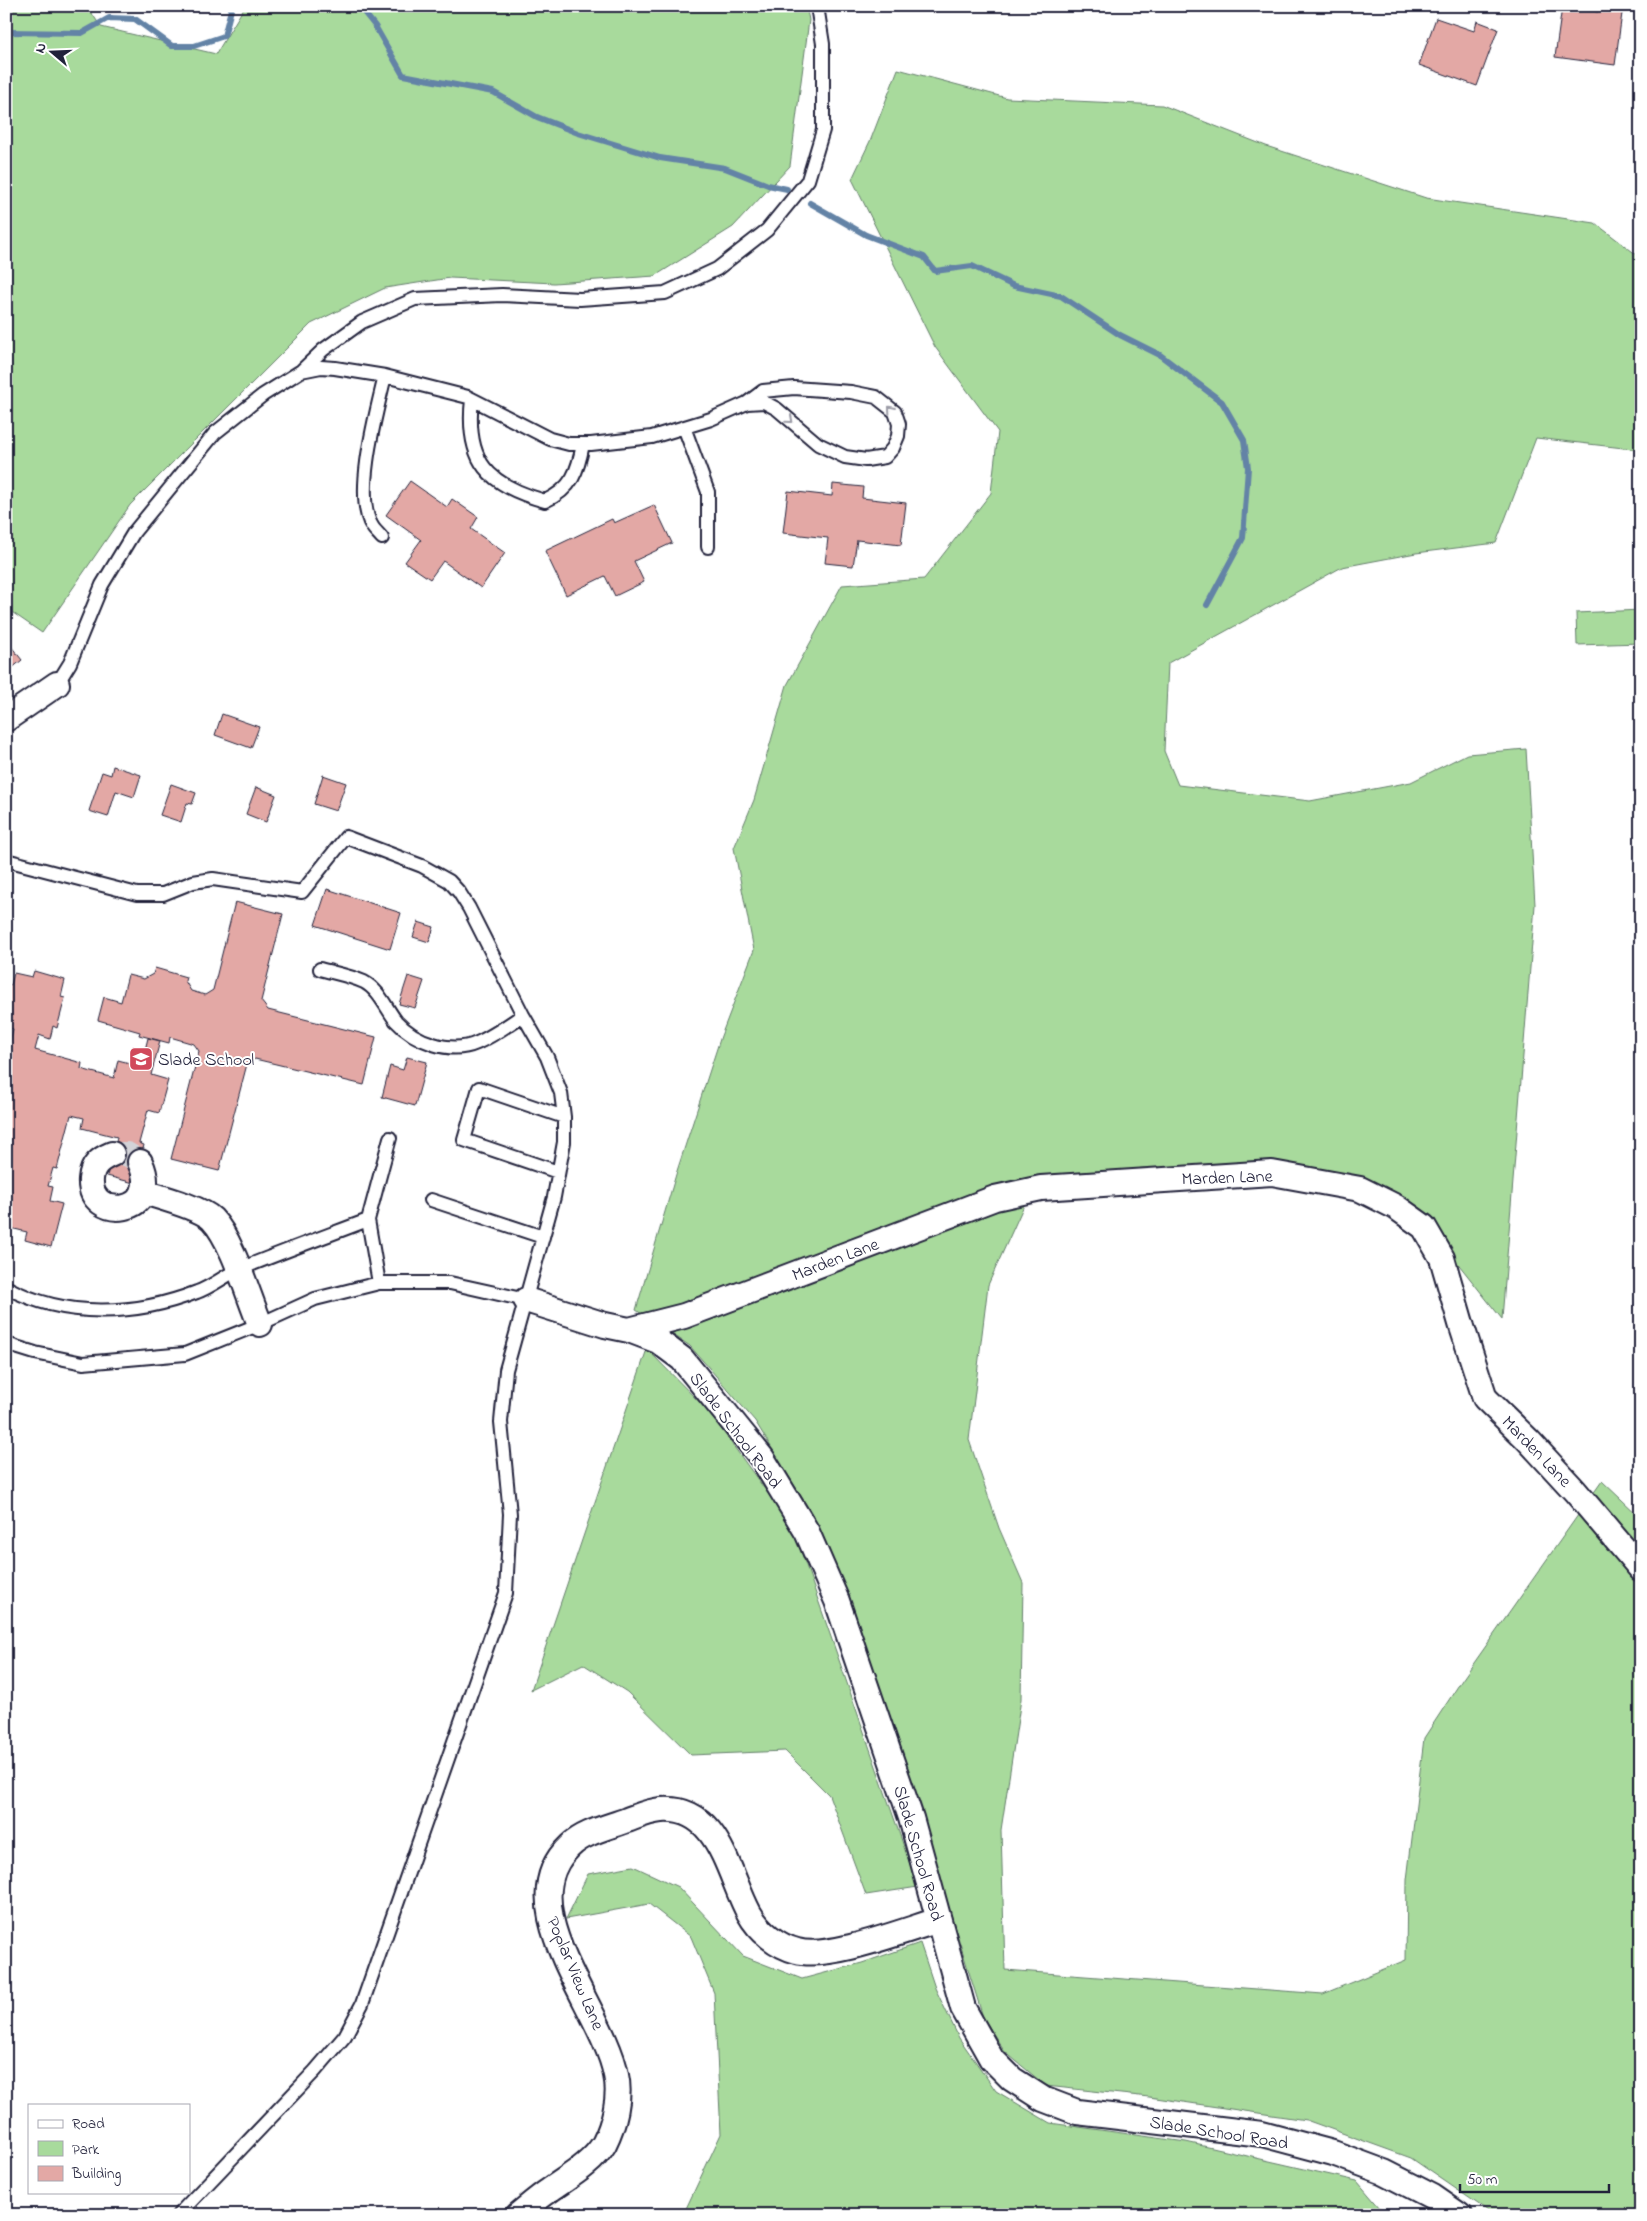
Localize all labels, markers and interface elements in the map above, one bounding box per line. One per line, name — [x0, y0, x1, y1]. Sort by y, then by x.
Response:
north arrow — [28, 28, 78, 78]
text: N — [30, 40, 53, 56]
one-way arrow — [887, 406, 896, 415]
one-way arrow — [784, 414, 793, 422]
school or university icon: Slade School — [128, 1046, 154, 1072]
place label: Slade School — [158, 1048, 254, 1074]
street label: Marden Lane — [1181, 1164, 1274, 1194]
street label: Marden Lane — [789, 1232, 884, 1289]
street label: Slade School Road — [682, 1368, 787, 1495]
street label: Marden Lane — [1495, 1411, 1577, 1495]
street label: Slade School Road — [885, 1783, 949, 1924]
street label: Poplar View Lane — [539, 1913, 610, 2035]
legend — [28, 2104, 190, 2194]
street label: Slade School Road — [1148, 2110, 1290, 2158]
text: Road — [72, 2113, 105, 2135]
text: Park — [72, 2139, 100, 2161]
scale bar — [1460, 2161, 1608, 2193]
text: Building — [71, 2163, 121, 2186]
text: 50 m — [1467, 2169, 1498, 2191]

